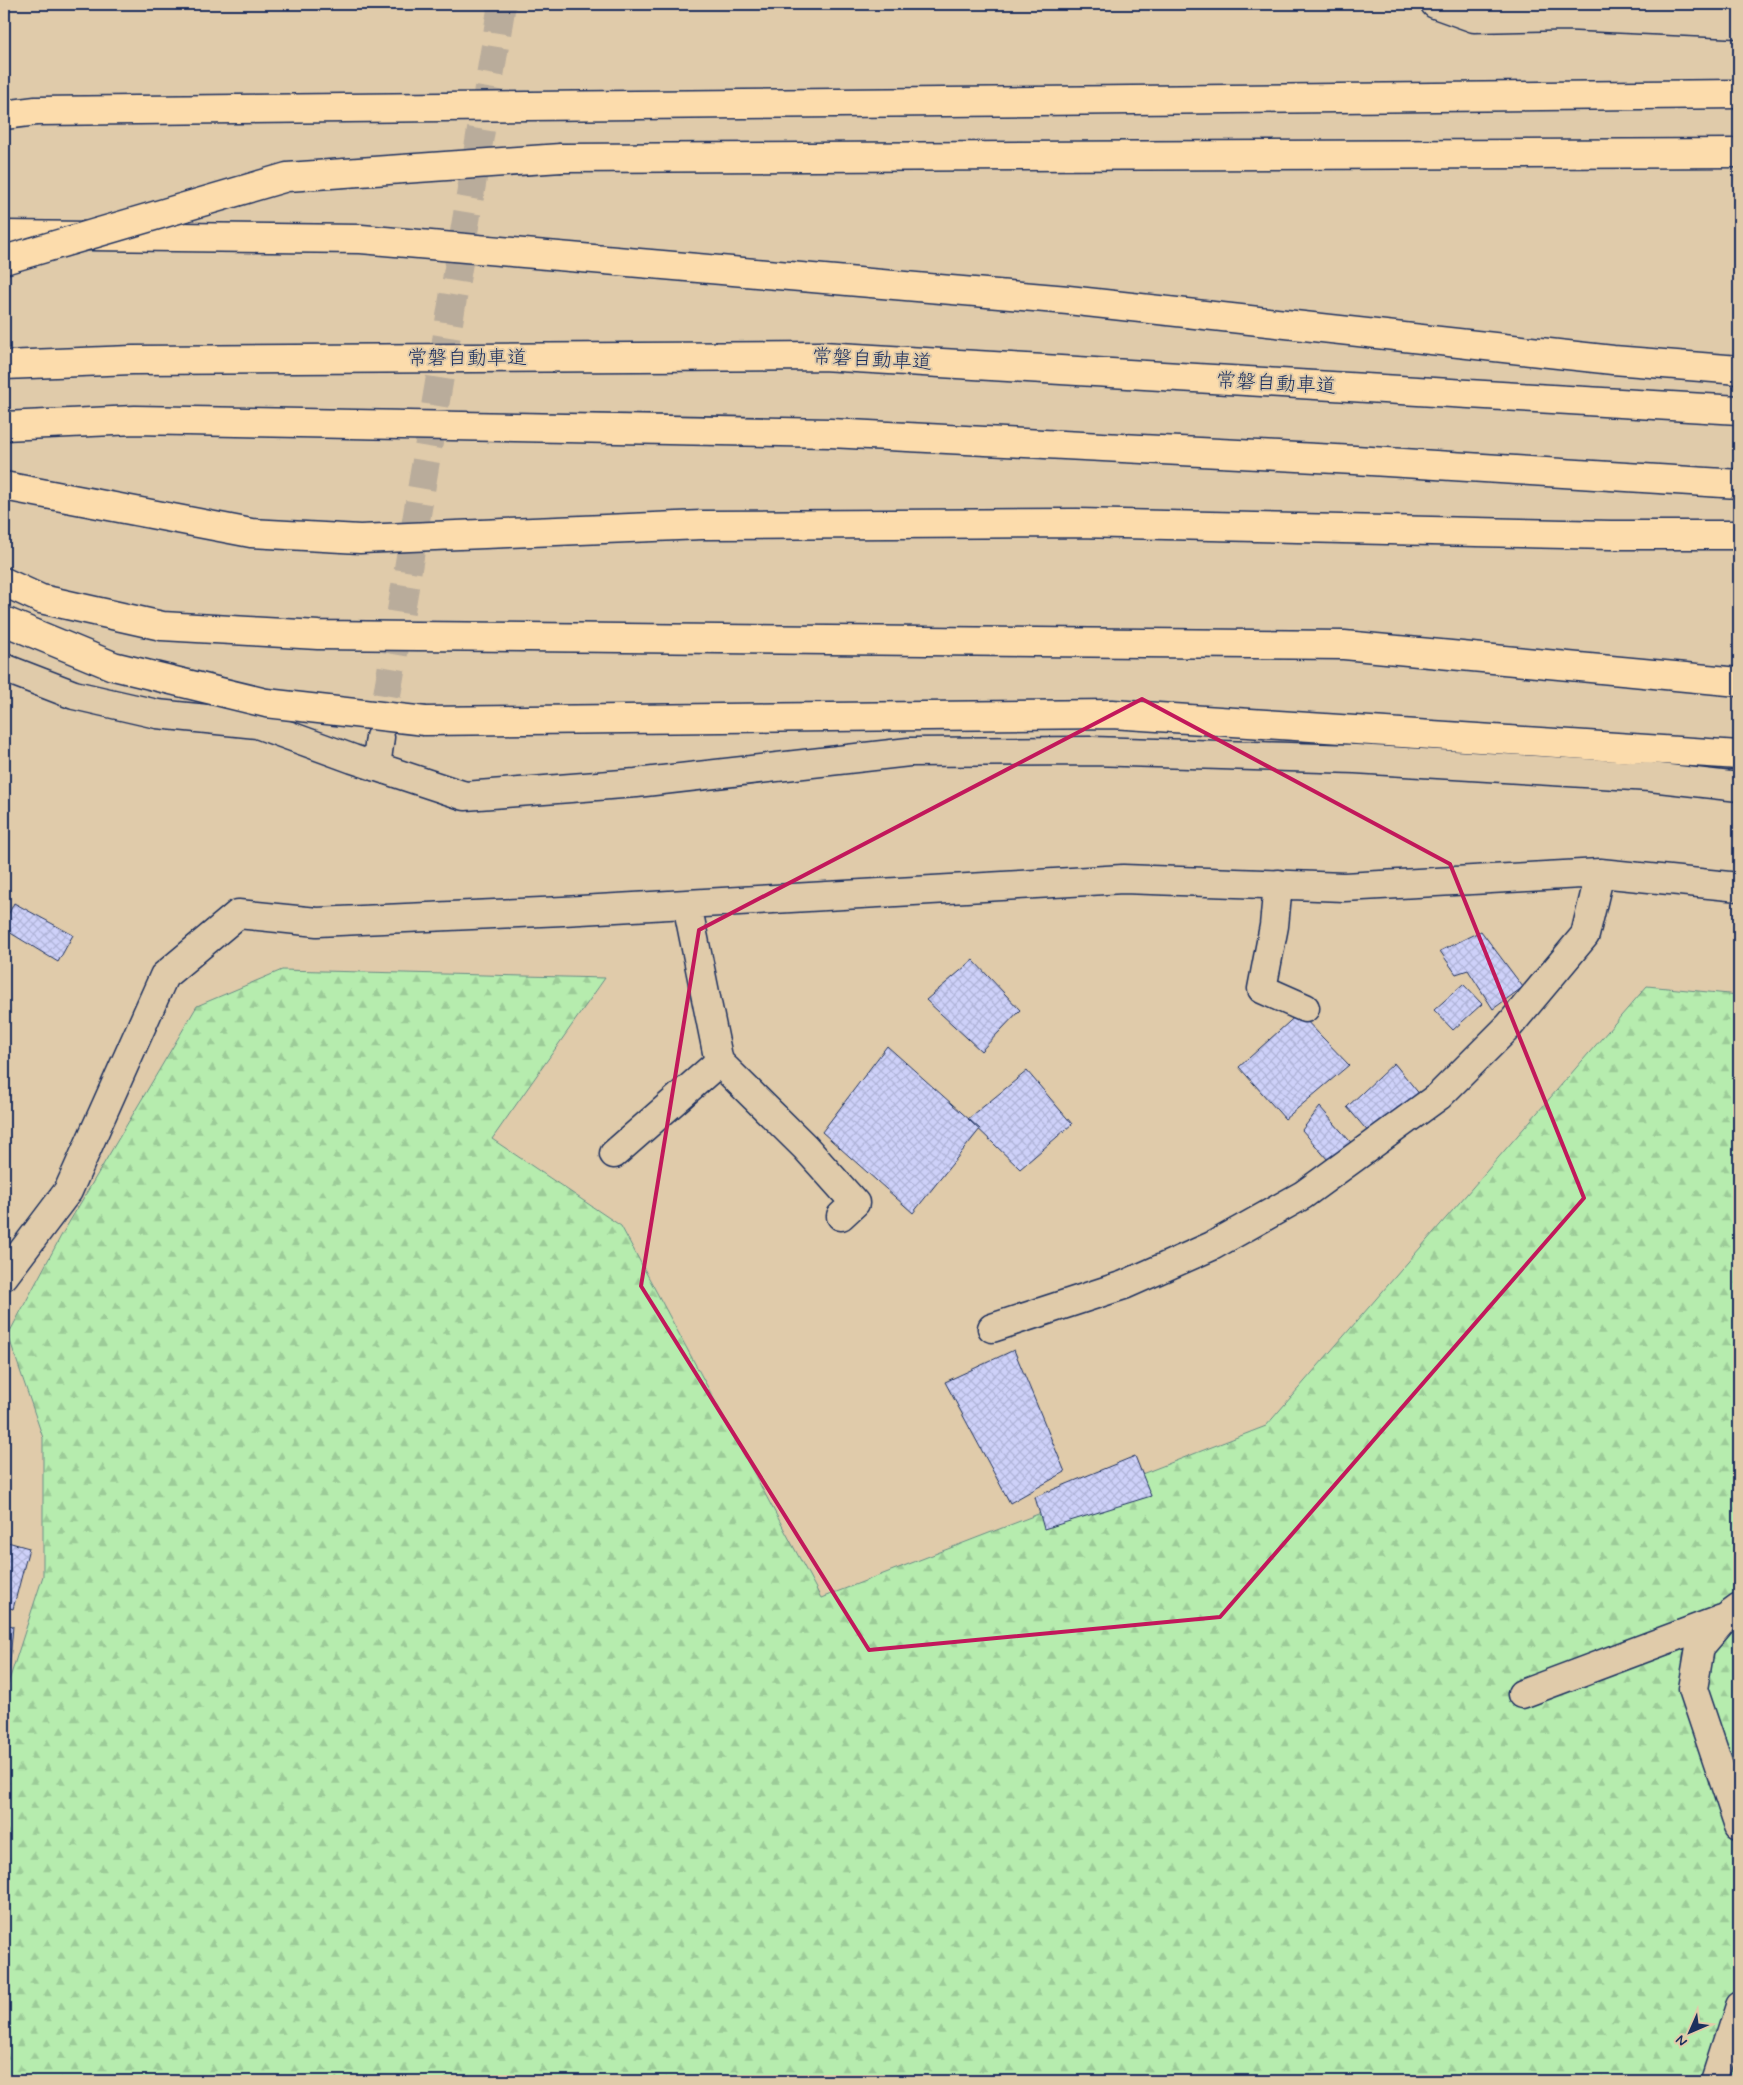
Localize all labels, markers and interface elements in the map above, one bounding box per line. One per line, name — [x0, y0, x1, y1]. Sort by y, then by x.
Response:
street label: 常磐自動車道 — [811, 343, 933, 377]
street label: 常磐自動車道 — [407, 345, 527, 372]
street label: 常磐自動車道 — [1215, 367, 1337, 401]
north arrow — [1666, 2008, 1716, 2058]
text: N — [1672, 2031, 1691, 2050]

